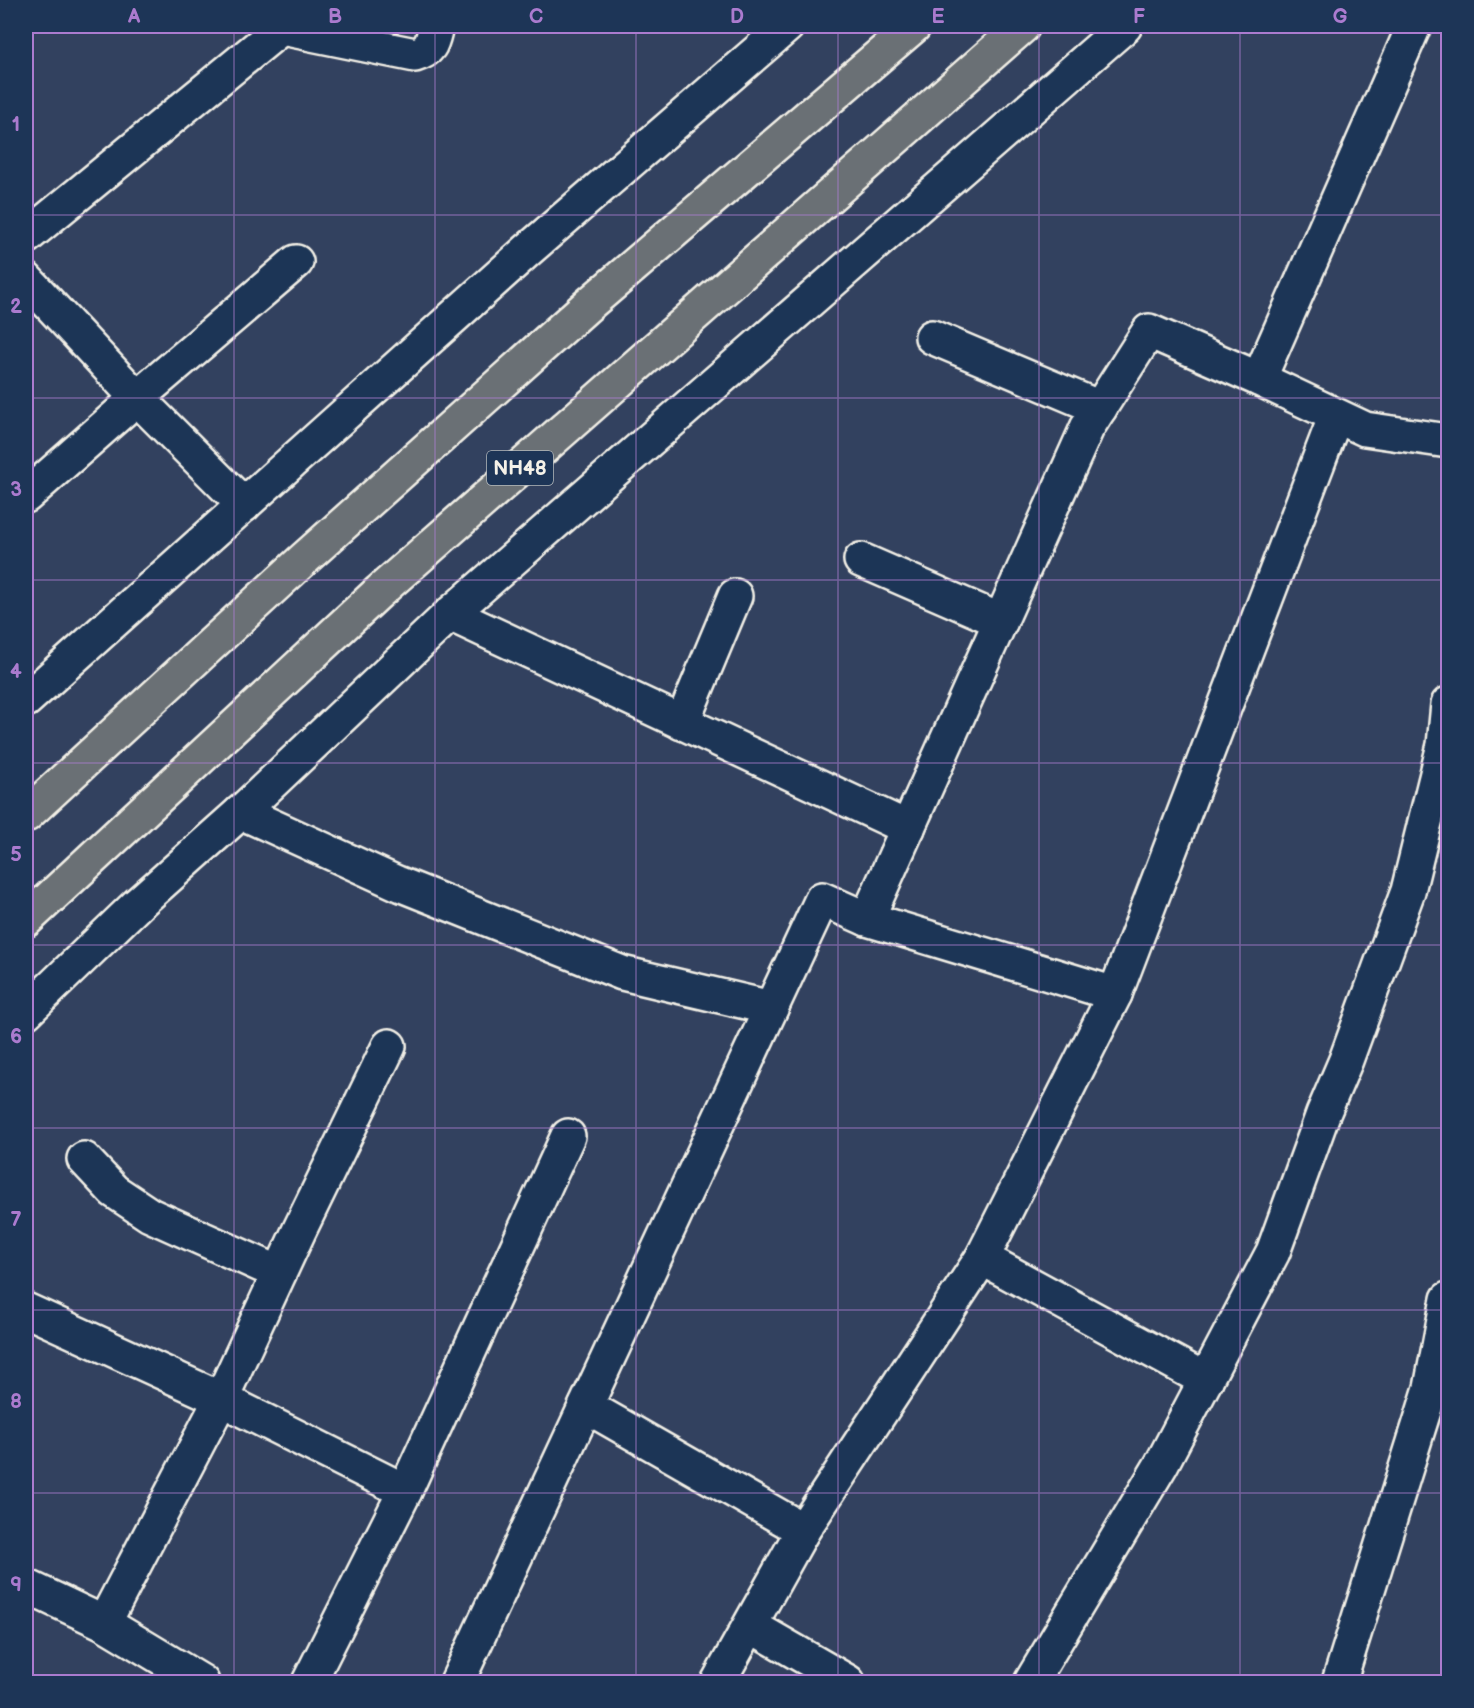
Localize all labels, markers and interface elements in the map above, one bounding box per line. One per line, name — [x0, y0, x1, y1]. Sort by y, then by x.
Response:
text: A — [127, 5, 141, 29]
text: B — [328, 5, 342, 29]
text: C — [529, 5, 543, 29]
text: D — [730, 5, 744, 29]
text: E — [932, 5, 945, 29]
text: F — [1133, 5, 1145, 29]
text: G — [1333, 5, 1348, 29]
text: 1 — [12, 113, 20, 137]
text: 2 — [10, 295, 22, 319]
road number: NH48 — [487, 451, 553, 485]
text: 3 — [10, 478, 22, 502]
text: 4 — [10, 660, 22, 684]
text: 5 — [10, 843, 22, 867]
text: 6 — [10, 1025, 22, 1049]
text: 7 — [10, 1208, 22, 1232]
text: 8 — [10, 1390, 22, 1414]
text: 9 — [10, 1573, 22, 1597]

